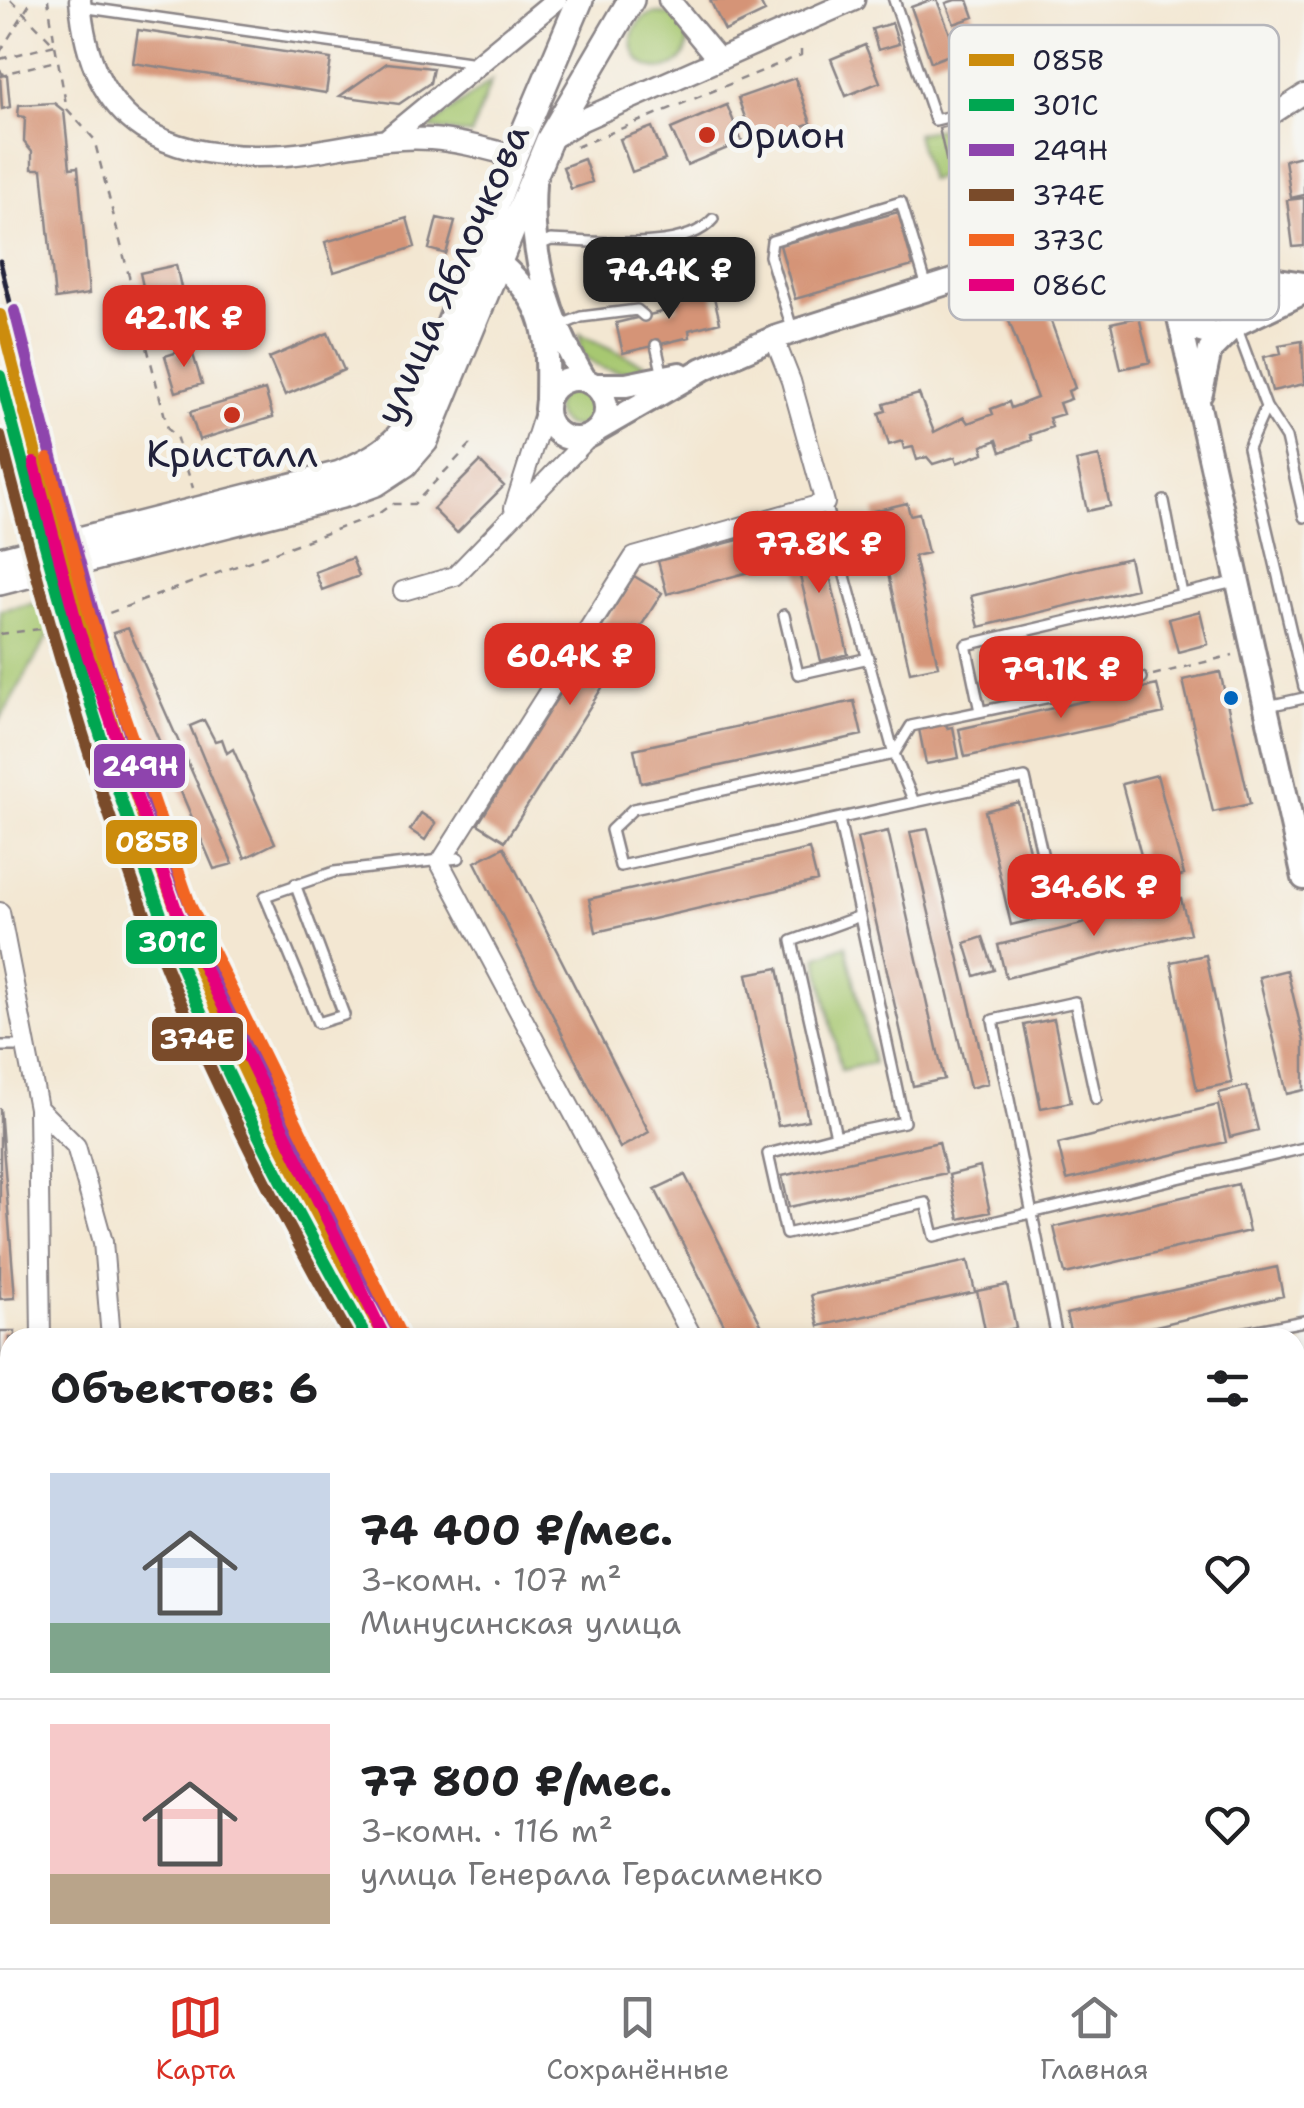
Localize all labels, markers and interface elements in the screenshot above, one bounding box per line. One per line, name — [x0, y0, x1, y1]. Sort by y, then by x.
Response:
legend — [949, 25, 1279, 320]
text: 085В — [1032, 41, 1104, 79]
text: 301С — [1032, 86, 1099, 124]
place label: Орион — [727, 109, 845, 160]
street label: улица Яблочкова — [362, 115, 541, 432]
marker: Орион — [696, 124, 718, 146]
text: 249Н — [1032, 131, 1108, 169]
text: 374Е — [1032, 176, 1105, 214]
text: 373C — [1032, 221, 1104, 259]
pin: 74.4K ₽ — [577, 237, 761, 322]
text: 74.4K ₽ — [605, 248, 733, 291]
text: 086С — [1032, 266, 1107, 304]
pin: 42.1K ₽ — [92, 285, 276, 370]
text: 42.1K ₽ — [125, 296, 243, 339]
marker: Кристалл — [221, 404, 243, 426]
place label: Кристалл — [146, 428, 318, 479]
pin: 77.8K ₽ — [727, 511, 911, 596]
text: 77.8K ₽ — [755, 522, 883, 565]
pin: 60.4K ₽ — [478, 623, 662, 708]
text: 60.4K ₽ — [506, 634, 634, 677]
pin: 79.1K ₽ — [969, 636, 1153, 721]
text: 79.1K ₽ — [1001, 647, 1121, 690]
unlabelled marker — [1221, 688, 1241, 708]
line badge: 249Н — [92, 742, 187, 790]
text: 249Н — [101, 747, 179, 785]
line badge: 085В — [104, 818, 199, 866]
text: 085В — [115, 823, 189, 861]
pin: 34.6K ₽ — [1002, 854, 1186, 939]
text: 34.6K ₽ — [1029, 865, 1159, 908]
line badge: 301С — [124, 918, 219, 966]
text: 301С — [138, 923, 206, 961]
line badge: 374Е — [150, 1015, 245, 1063]
text: 374Е — [159, 1020, 235, 1058]
text: Объектов: 6 — [50, 1360, 318, 1416]
icon: filters — [1200, 1361, 1255, 1416]
text: 74 400 ₽/мес. — [360, 1502, 673, 1558]
icon: home — [130, 1513, 250, 1633]
icon: heart — [1200, 1546, 1255, 1601]
text: 3-комн. · 107 m² — [360, 1558, 622, 1601]
text: Минусинская улица — [360, 1601, 681, 1644]
text: 77 800 ₽/мес. — [360, 1753, 672, 1809]
icon: home — [130, 1764, 250, 1884]
icon: heart — [1200, 1797, 1255, 1852]
text: 3-комн. · 116 m² — [360, 1809, 613, 1852]
text: улица Генерала Герасименко — [360, 1852, 823, 1895]
tab: Карта — [155, 1990, 236, 2088]
tab: Сохранённые — [546, 1990, 729, 2088]
tab: Главная — [1040, 1990, 1149, 2088]

